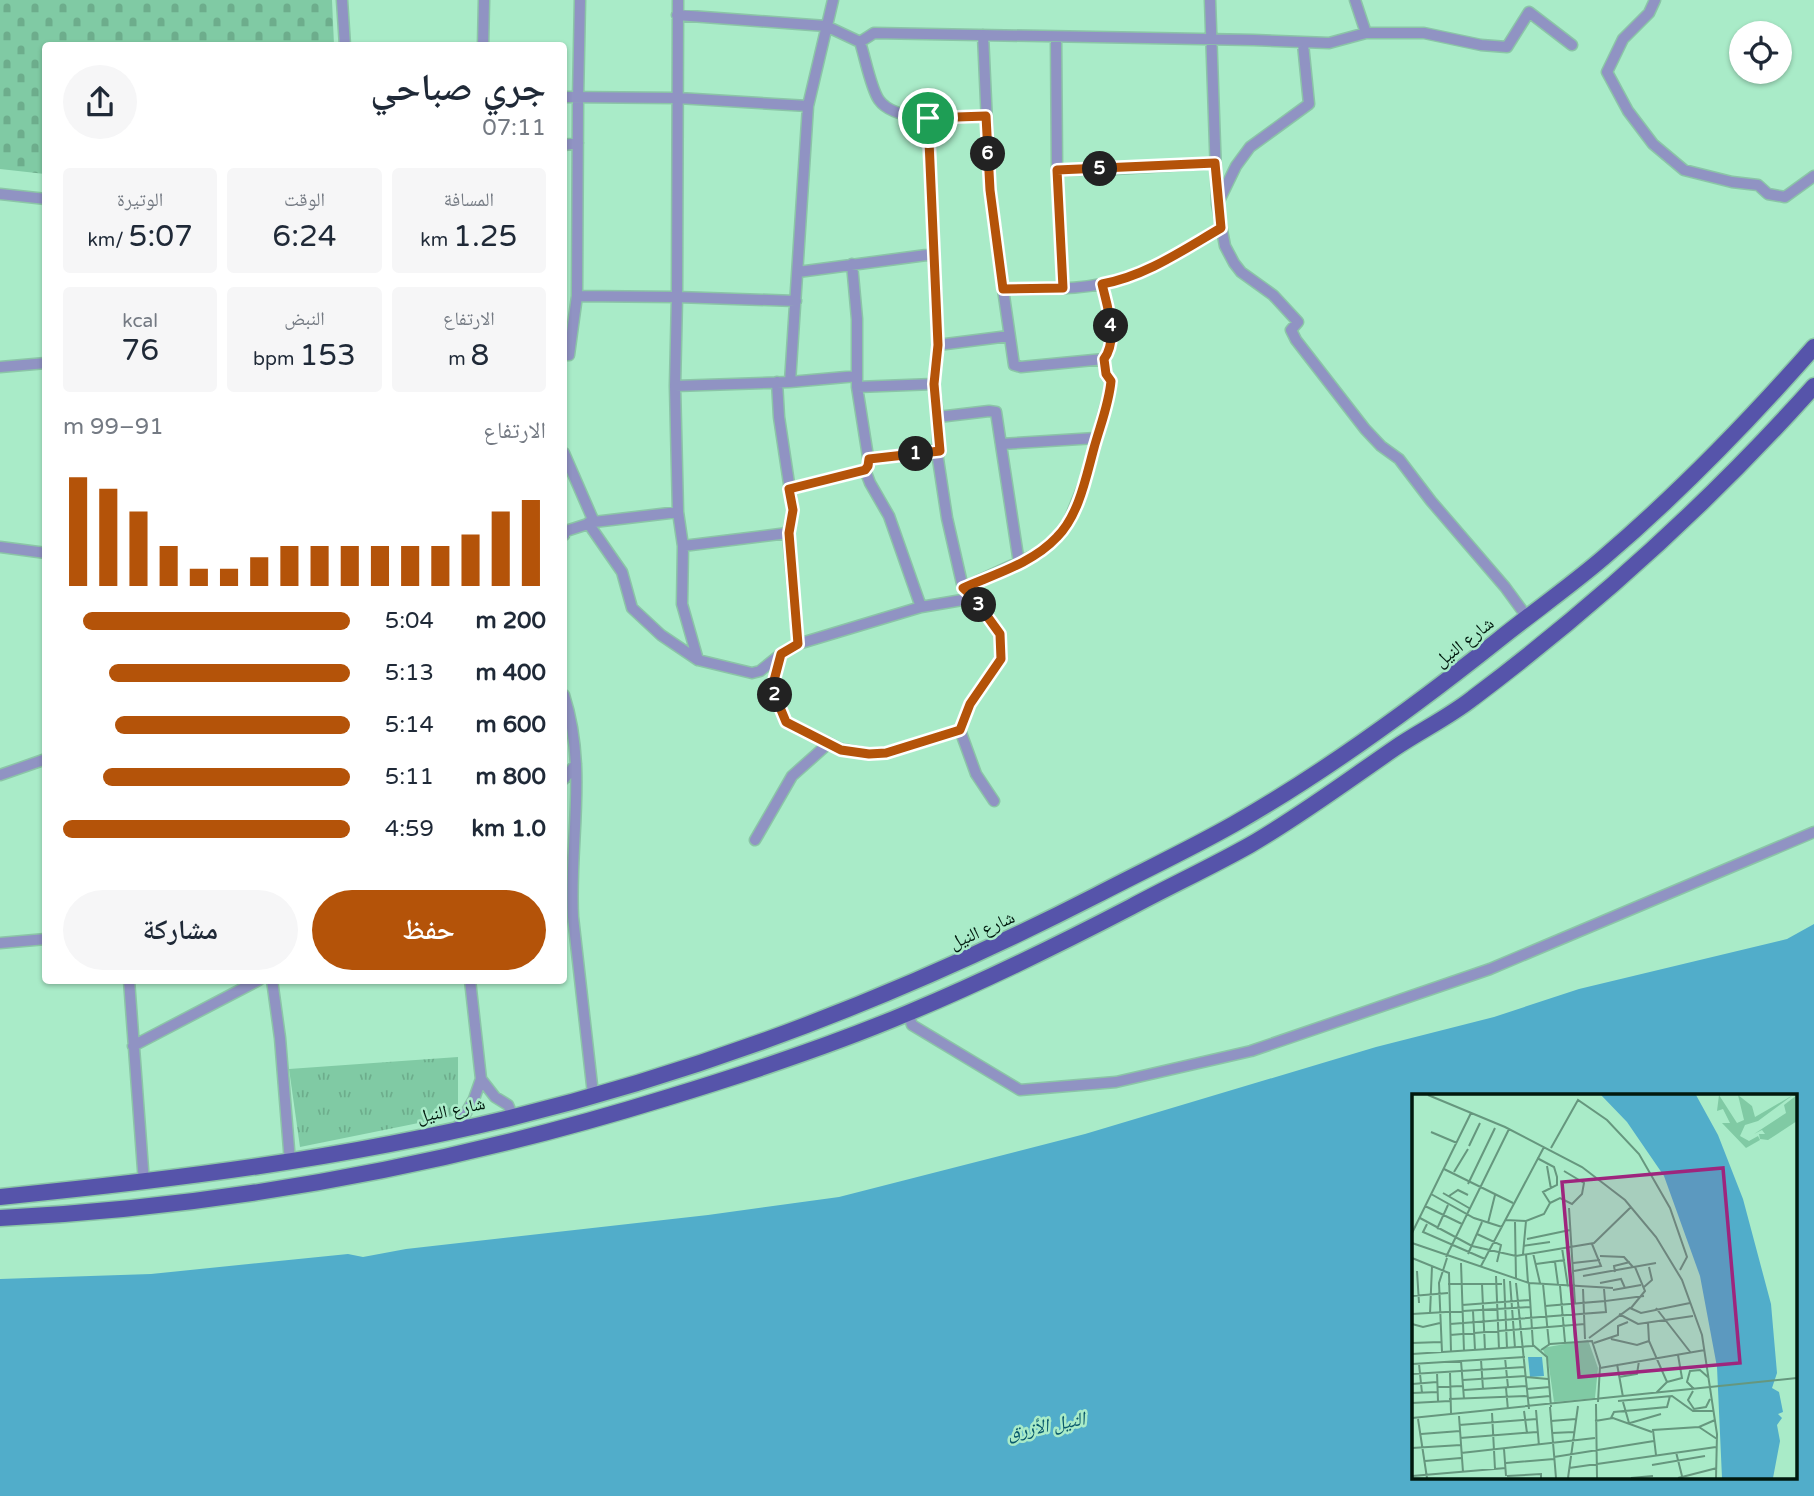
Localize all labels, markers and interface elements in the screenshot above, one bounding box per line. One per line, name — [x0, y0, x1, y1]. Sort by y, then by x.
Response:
map controls — [1729, 21, 1792, 84]
button: locate — [1729, 21, 1792, 84]
button: share — [63, 65, 137, 139]
text: جري صباحي — [370, 65, 546, 111]
pin — [898, 88, 958, 148]
icon: arrive — [909, 99, 947, 137]
text: 07:11 — [482, 114, 546, 142]
pin: 6 — [970, 136, 1006, 172]
text: 6 — [982, 142, 993, 164]
pin: 5 — [1082, 152, 1118, 186]
text: 5 — [1094, 157, 1105, 179]
text: الوتيرة — [117, 189, 163, 211]
text: الوقت — [284, 189, 325, 211]
text: المسافة — [444, 189, 494, 211]
text: 5:07 — [129, 218, 193, 255]
text: 6:24 — [272, 218, 337, 255]
text: 1.25 — [453, 218, 517, 255]
text: /km — [87, 229, 129, 251]
text: km — [420, 229, 453, 251]
text: النبض — [284, 308, 325, 330]
text: الارتفاع — [443, 308, 495, 330]
pin: 4 — [1094, 308, 1128, 344]
text: kcal — [122, 310, 158, 332]
text: 4 — [1105, 314, 1116, 336]
text: 76 — [121, 332, 159, 369]
text: 153 — [299, 337, 356, 374]
text: 8 — [471, 337, 489, 374]
text: bpm — [253, 348, 299, 370]
text: m — [448, 348, 471, 370]
text: 91–99 m — [63, 413, 164, 441]
text: الارتفاع — [483, 417, 546, 445]
pin: 1 — [898, 436, 934, 472]
text: 1 — [910, 442, 921, 464]
pin: 3 — [962, 588, 996, 622]
text: 3 — [973, 593, 984, 615]
text: 5:04 — [385, 607, 434, 635]
text: 200 m — [476, 607, 546, 635]
street label: شارع النيل — [1430, 612, 1498, 672]
text: 5:13 — [385, 659, 434, 687]
text: 400 m — [476, 659, 546, 687]
pin: 2 — [758, 678, 792, 712]
text: 2 — [769, 683, 780, 705]
text: 5:14 — [385, 711, 434, 739]
text: 600 m — [476, 711, 546, 739]
text: 5:11 — [385, 763, 434, 791]
text: 800 m — [476, 763, 546, 791]
text: 4:59 — [385, 815, 434, 843]
text: 1.0 km — [471, 815, 546, 843]
button: مشاركة — [63, 890, 298, 970]
button: حفظ — [312, 890, 546, 970]
street label: شارع النيل — [946, 906, 1018, 954]
street label: شارع النيل — [415, 1092, 487, 1128]
inset map — [1412, 1094, 1797, 1478]
water label: النيل الأزرق — [1006, 1407, 1088, 1444]

